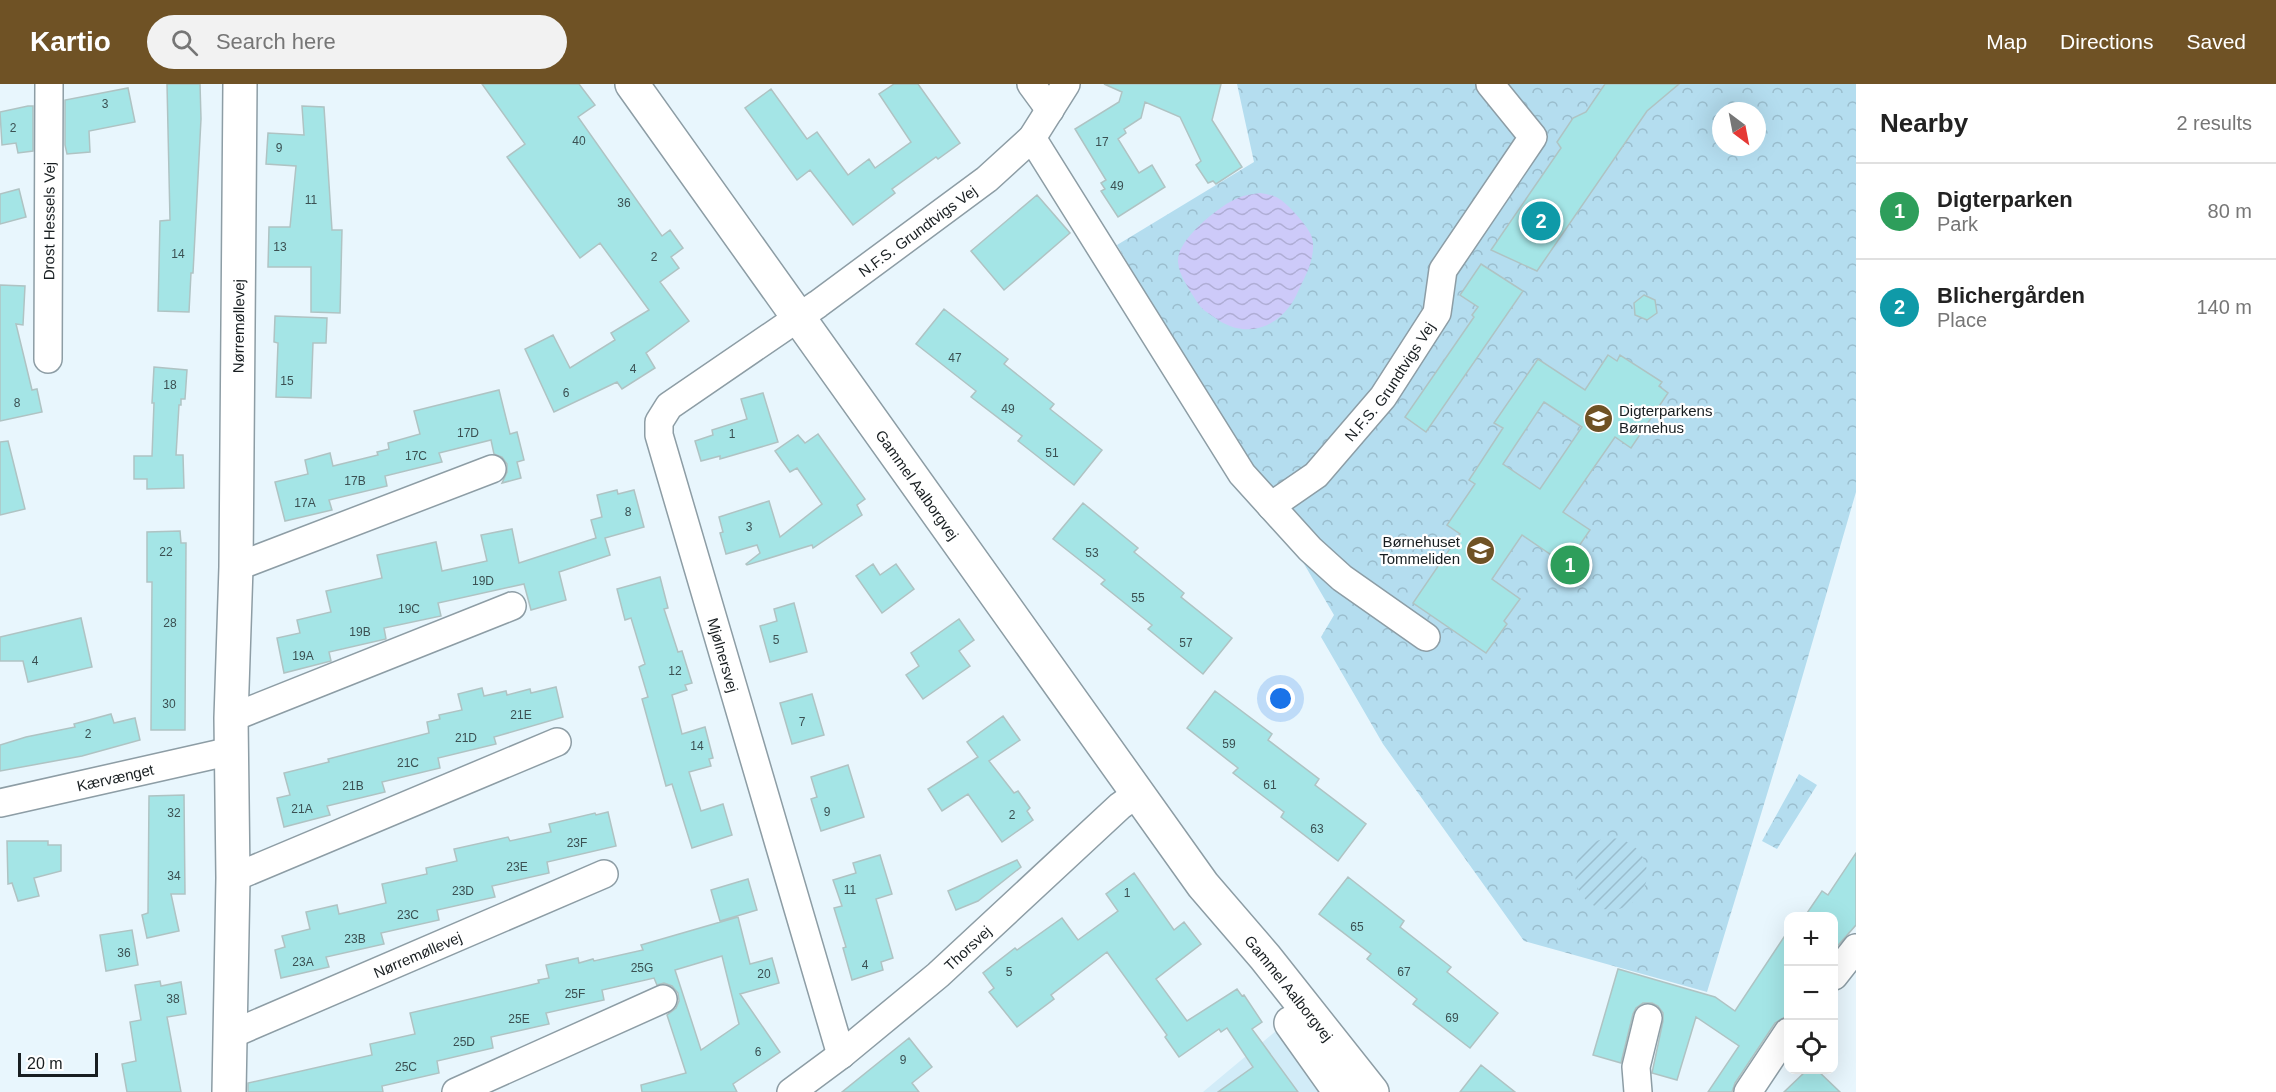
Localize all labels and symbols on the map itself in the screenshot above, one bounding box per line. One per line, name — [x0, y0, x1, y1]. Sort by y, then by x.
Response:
house number: 3 — [102, 97, 109, 111]
north arrow — [1712, 102, 1766, 156]
house number: 2 — [10, 121, 17, 135]
house number: 40 — [572, 134, 586, 148]
house number: 17 — [1095, 135, 1109, 149]
house number: 9 — [276, 141, 283, 155]
street label: Drost Hessels Vej — [40, 162, 57, 280]
house number: 49 — [1110, 179, 1124, 193]
street label: N.F.S. Grundtvigs Vej — [855, 181, 980, 280]
house number: 11 — [305, 193, 318, 207]
house number: 36 — [617, 196, 631, 210]
pin: 2 — [1522, 198, 1560, 244]
house number: 13 — [273, 240, 287, 254]
house number: 14 — [171, 247, 185, 261]
house number: 2 — [651, 250, 658, 264]
street label: Nørremøllevej — [229, 279, 247, 373]
street label: N.F.S. Grundtvigs Vej — [1341, 318, 1438, 444]
house number: 47 — [948, 351, 962, 365]
house number: 4 — [630, 362, 637, 376]
house number: 15 — [280, 374, 294, 388]
house number: 18 — [163, 378, 177, 392]
house number: 6 — [563, 386, 570, 400]
house number: 8 — [14, 396, 21, 410]
house number: 49 — [1001, 402, 1015, 416]
place label: Digterparkens Børnehus — [1619, 402, 1712, 436]
school or university icon: Digterparkens Børnehus — [1582, 403, 1614, 435]
house number: 17D — [457, 426, 479, 440]
street label: Gammel Aalborgvej — [873, 426, 963, 543]
house number: 1 — [729, 427, 736, 441]
house number: 51 — [1045, 446, 1059, 460]
house number: 17C — [405, 449, 427, 463]
house number: 17B — [344, 474, 366, 488]
house number: 17A — [294, 496, 316, 510]
house number: 8 — [625, 505, 632, 519]
house number: 3 — [746, 520, 753, 534]
place label: Børnehuset Tommeliden — [1379, 533, 1461, 567]
school or university icon: Børnehuset Tommeliden — [1465, 534, 1497, 566]
pin: 1 — [1550, 542, 1590, 588]
house number: 22 — [159, 545, 173, 559]
house number: 53 — [1085, 546, 1099, 560]
house number: 19D — [472, 574, 494, 588]
house number: 55 — [1131, 591, 1145, 605]
house number: 19C — [398, 602, 420, 616]
house number: 28 — [163, 616, 177, 630]
street label: Mjølnersvej — [704, 616, 742, 694]
house number: 19B — [349, 625, 371, 639]
house number: 5 — [773, 633, 780, 647]
house number: 57 — [1179, 636, 1193, 650]
house number: 19A — [292, 649, 314, 663]
house number: 4 — [32, 654, 39, 668]
house number: 12 — [668, 664, 682, 678]
your location — [1266, 684, 1295, 713]
house number: 30 — [162, 697, 176, 711]
house number: 21E — [510, 708, 532, 722]
house number: 7 — [799, 715, 806, 729]
house number: 2 — [85, 727, 92, 741]
house number: 21D — [455, 731, 477, 745]
house number: 59 — [1222, 737, 1236, 751]
house number: 14 — [690, 739, 704, 753]
house number: 21C — [397, 756, 419, 770]
street label: Kærvænget — [75, 760, 156, 794]
house number: 61 — [1263, 778, 1277, 792]
house number: 21B — [342, 779, 364, 793]
house number: 21A — [291, 802, 313, 816]
house number: 9 — [824, 805, 831, 819]
house number: 32 — [167, 806, 181, 820]
house number: 2 — [1009, 808, 1016, 822]
house number: 63 — [1310, 822, 1324, 836]
house number: 23F — [567, 836, 587, 850]
house number: 23E — [506, 860, 528, 874]
house number: 34 — [167, 869, 181, 883]
house number: 11 — [844, 883, 857, 897]
house number: 23D — [452, 884, 474, 898]
house number: 1 — [1124, 886, 1131, 900]
house number: 23C — [397, 908, 419, 922]
house number: 65 — [1350, 920, 1364, 934]
street label: Thorsvej — [940, 922, 994, 974]
street label: Nørremøllevej — [371, 928, 464, 981]
house number: 23B — [344, 932, 366, 946]
street label: Gammel Aalborgvej — [1241, 932, 1337, 1044]
house number: 36 — [117, 946, 131, 960]
house number: 23A — [292, 955, 314, 969]
house number: 4 — [862, 958, 869, 972]
house number: 25G — [631, 961, 653, 975]
house number: 5 — [1006, 965, 1013, 979]
house number: 67 — [1397, 965, 1411, 979]
house number: 20 — [757, 967, 771, 981]
house number: 25F — [565, 987, 585, 1001]
house number: 38 — [166, 992, 180, 1006]
house number: 69 — [1445, 1011, 1459, 1025]
house number: 25E — [508, 1012, 530, 1026]
house number: 25D — [453, 1035, 475, 1049]
house number: 6 — [755, 1045, 762, 1059]
scale bar — [18, 1050, 98, 1078]
house number: 9 — [900, 1053, 907, 1067]
house number: 25C — [395, 1060, 417, 1074]

